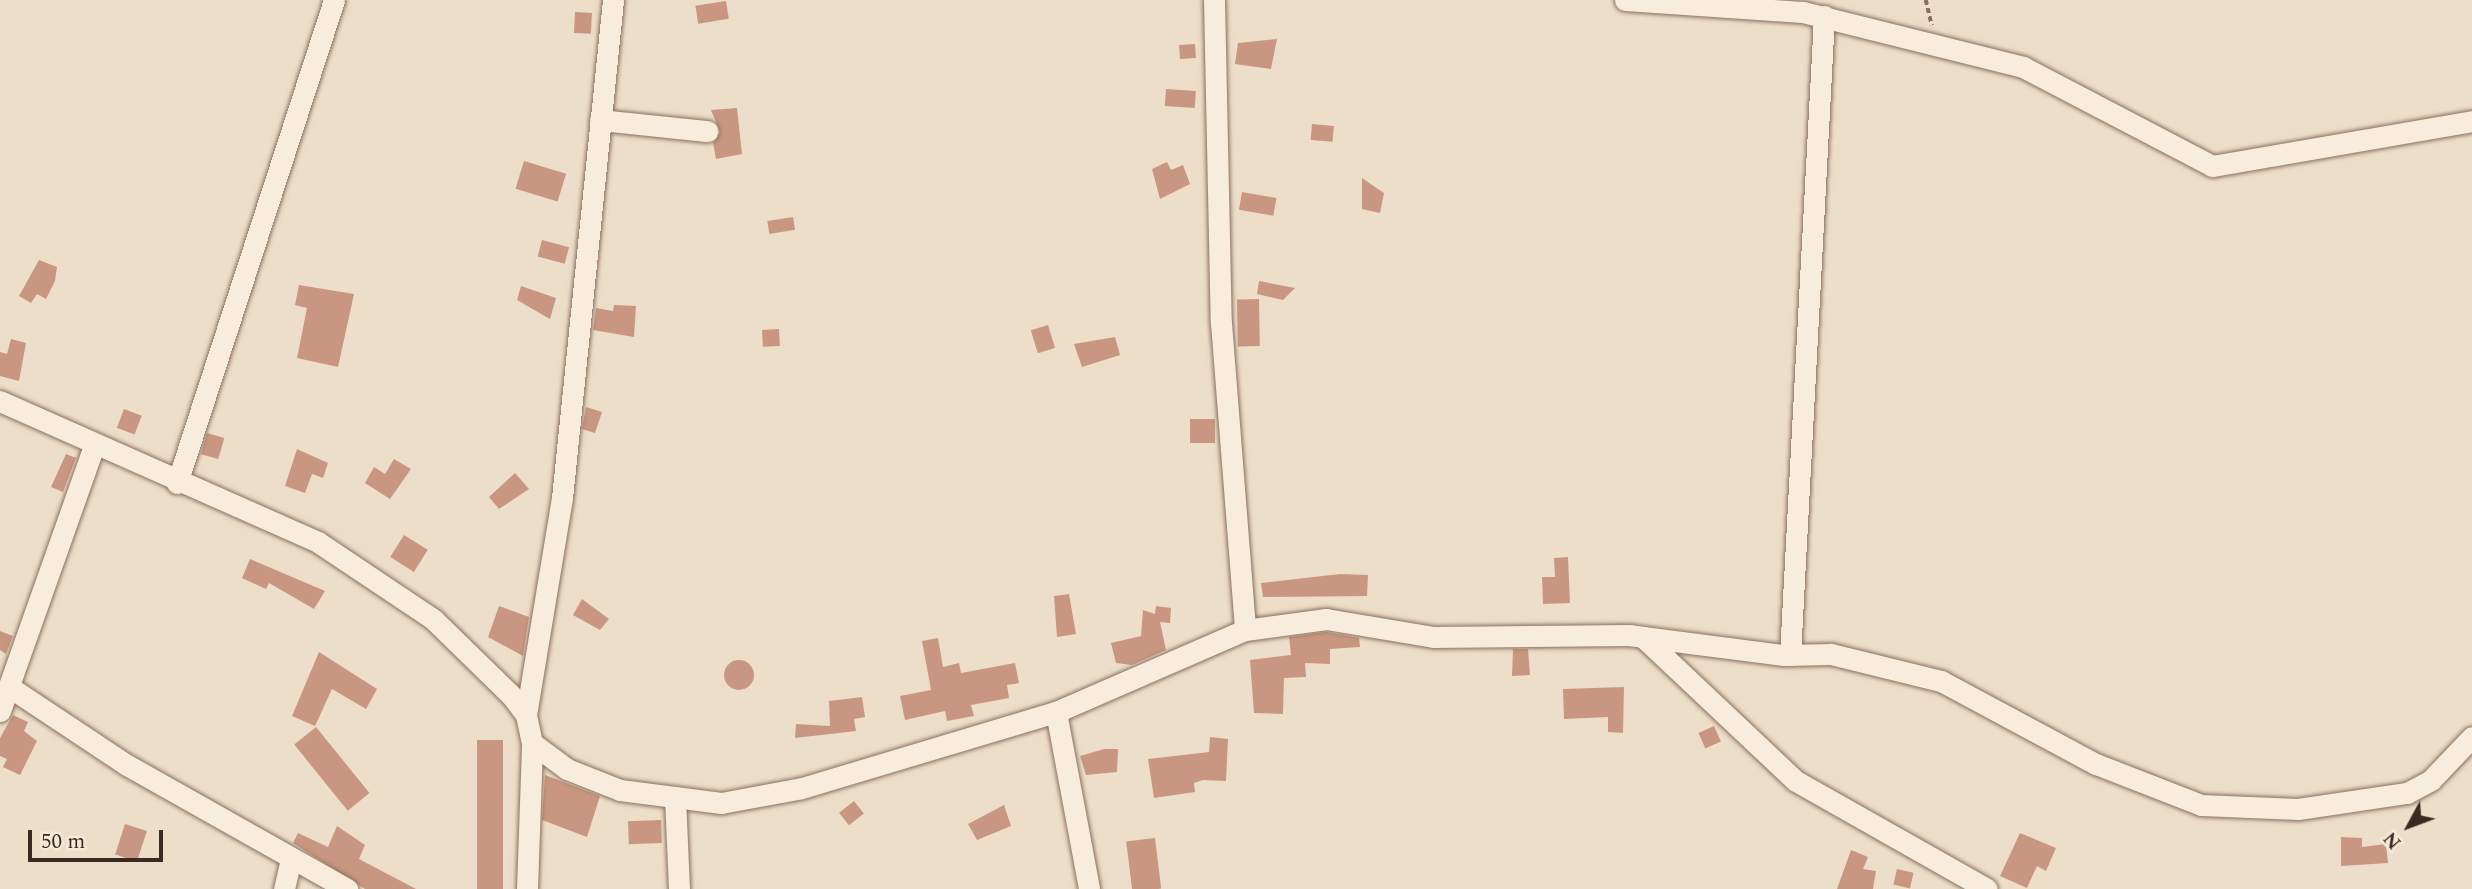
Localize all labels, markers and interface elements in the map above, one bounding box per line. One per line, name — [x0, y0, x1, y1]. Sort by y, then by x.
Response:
north arrow — [2374, 791, 2444, 861]
scale bar — [32, 816, 166, 860]
text: N — [2377, 825, 2409, 855]
text: 50 m — [41, 826, 85, 858]

